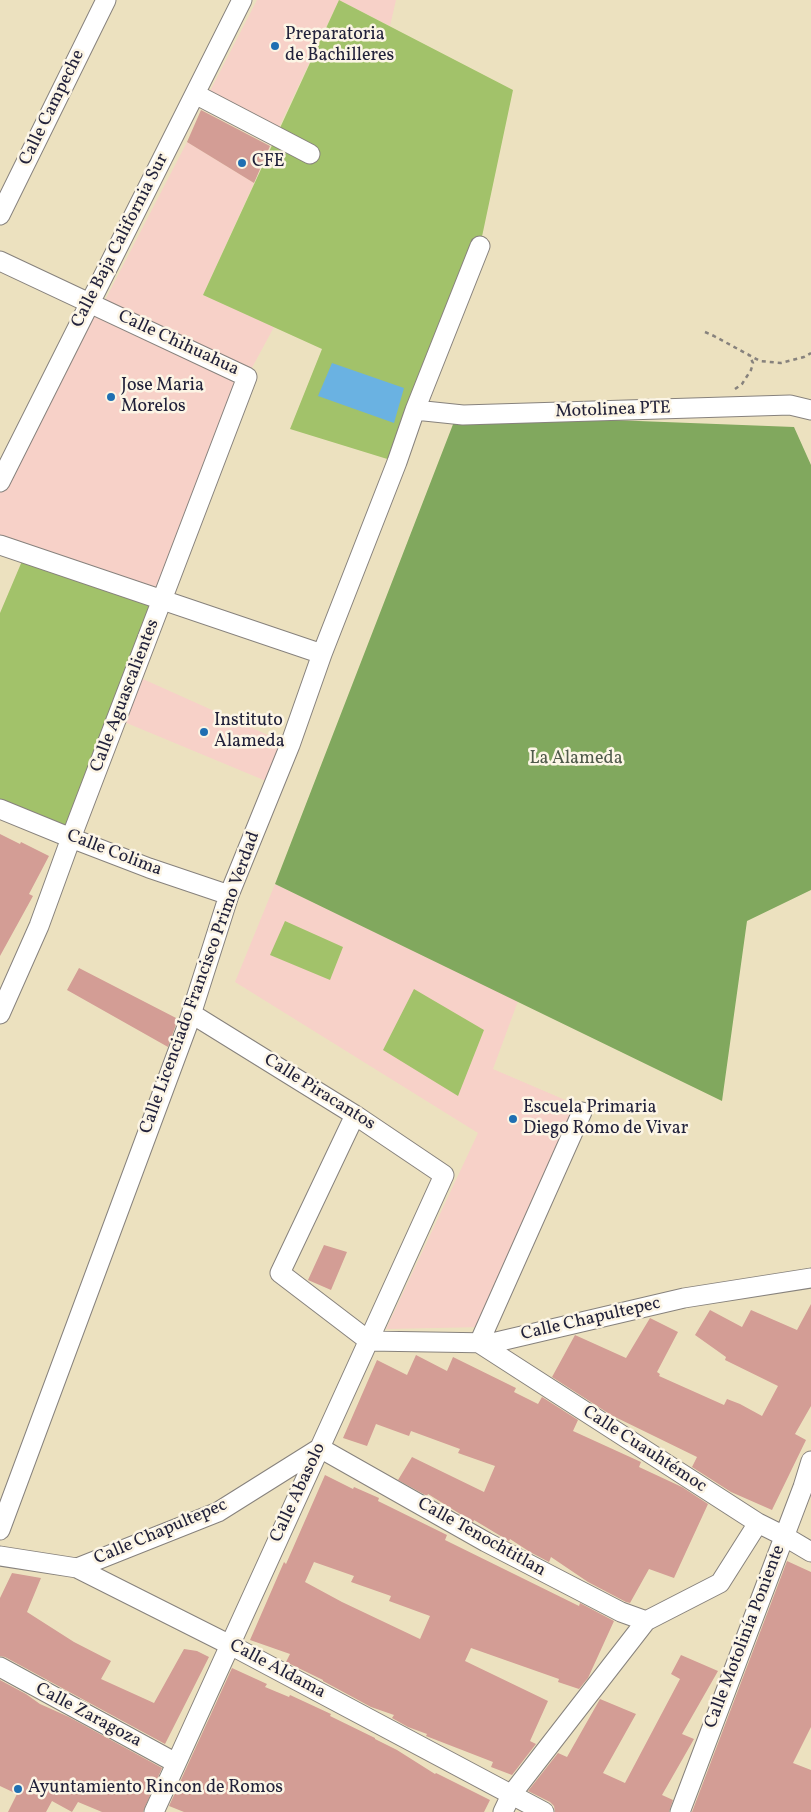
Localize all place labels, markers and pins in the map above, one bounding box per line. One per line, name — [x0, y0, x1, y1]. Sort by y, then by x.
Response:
place label: Preparatoria de Bachilleres — [285, 25, 394, 68]
marker: Preparatoria de Bachilleres — [269, 40, 281, 52]
place label: CFE — [252, 152, 285, 174]
marker: CFE — [236, 157, 248, 169]
place label: Jose Maria Morelos — [121, 376, 204, 418]
marker: Jose Maria Morelos — [105, 391, 117, 403]
place label: Instituto Alameda — [214, 711, 285, 754]
marker: Instituto Alameda — [198, 726, 210, 738]
place label: Escuela Primaria Diego Romo de Vivar — [523, 1098, 688, 1140]
marker: Escuela Primaria Diego Romo de Vivar — [507, 1113, 519, 1125]
place label: Ayuntamiento Rincon de Romos — [28, 1778, 283, 1800]
marker: Ayuntamiento Rincon de Romos — [12, 1783, 24, 1795]

